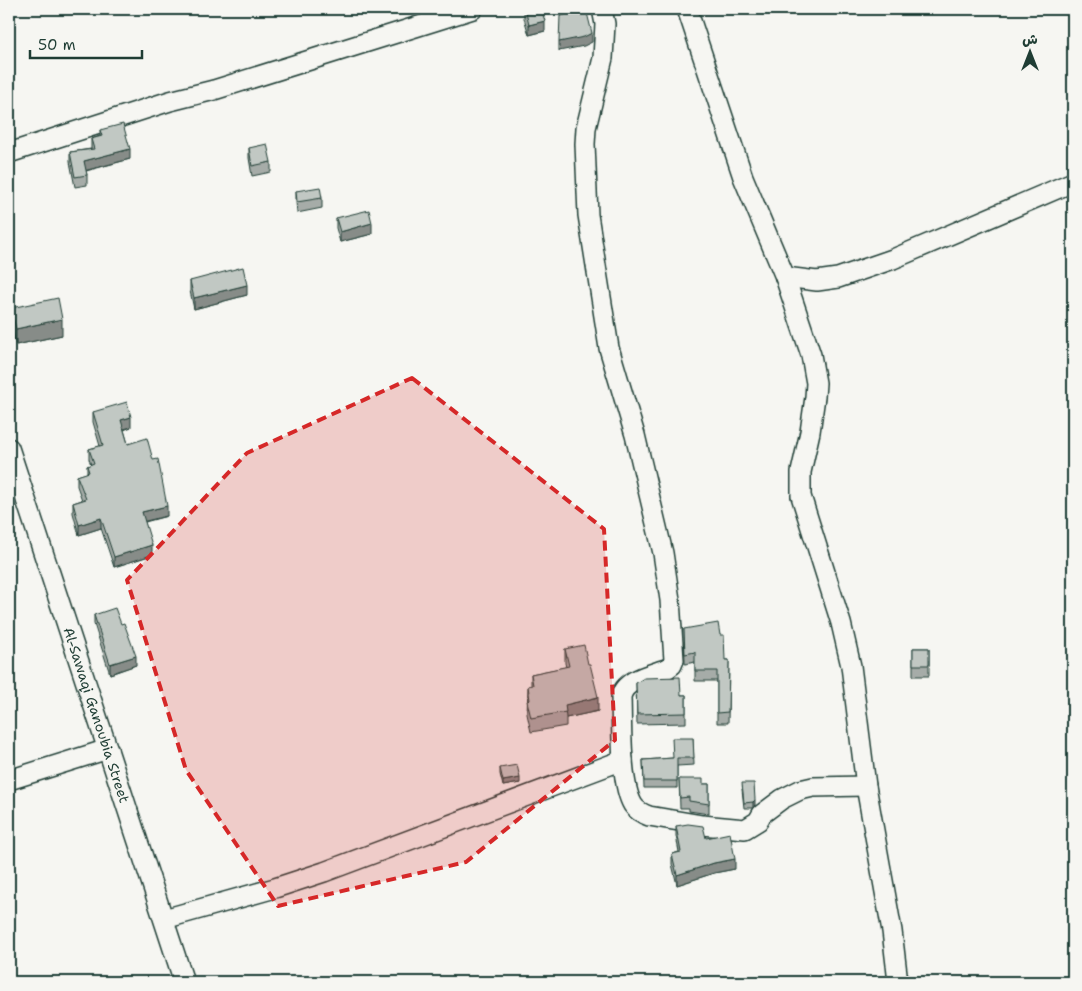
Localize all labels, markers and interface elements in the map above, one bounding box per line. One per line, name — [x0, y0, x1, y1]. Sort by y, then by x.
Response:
scale bar — [30, 28, 142, 60]
north arrow — [1004, 28, 1054, 78]
text: ش — [1022, 30, 1038, 48]
text: 50 m — [38, 35, 76, 55]
street label: Al-Sawaqi Ganoubia Street — [59, 625, 134, 805]

